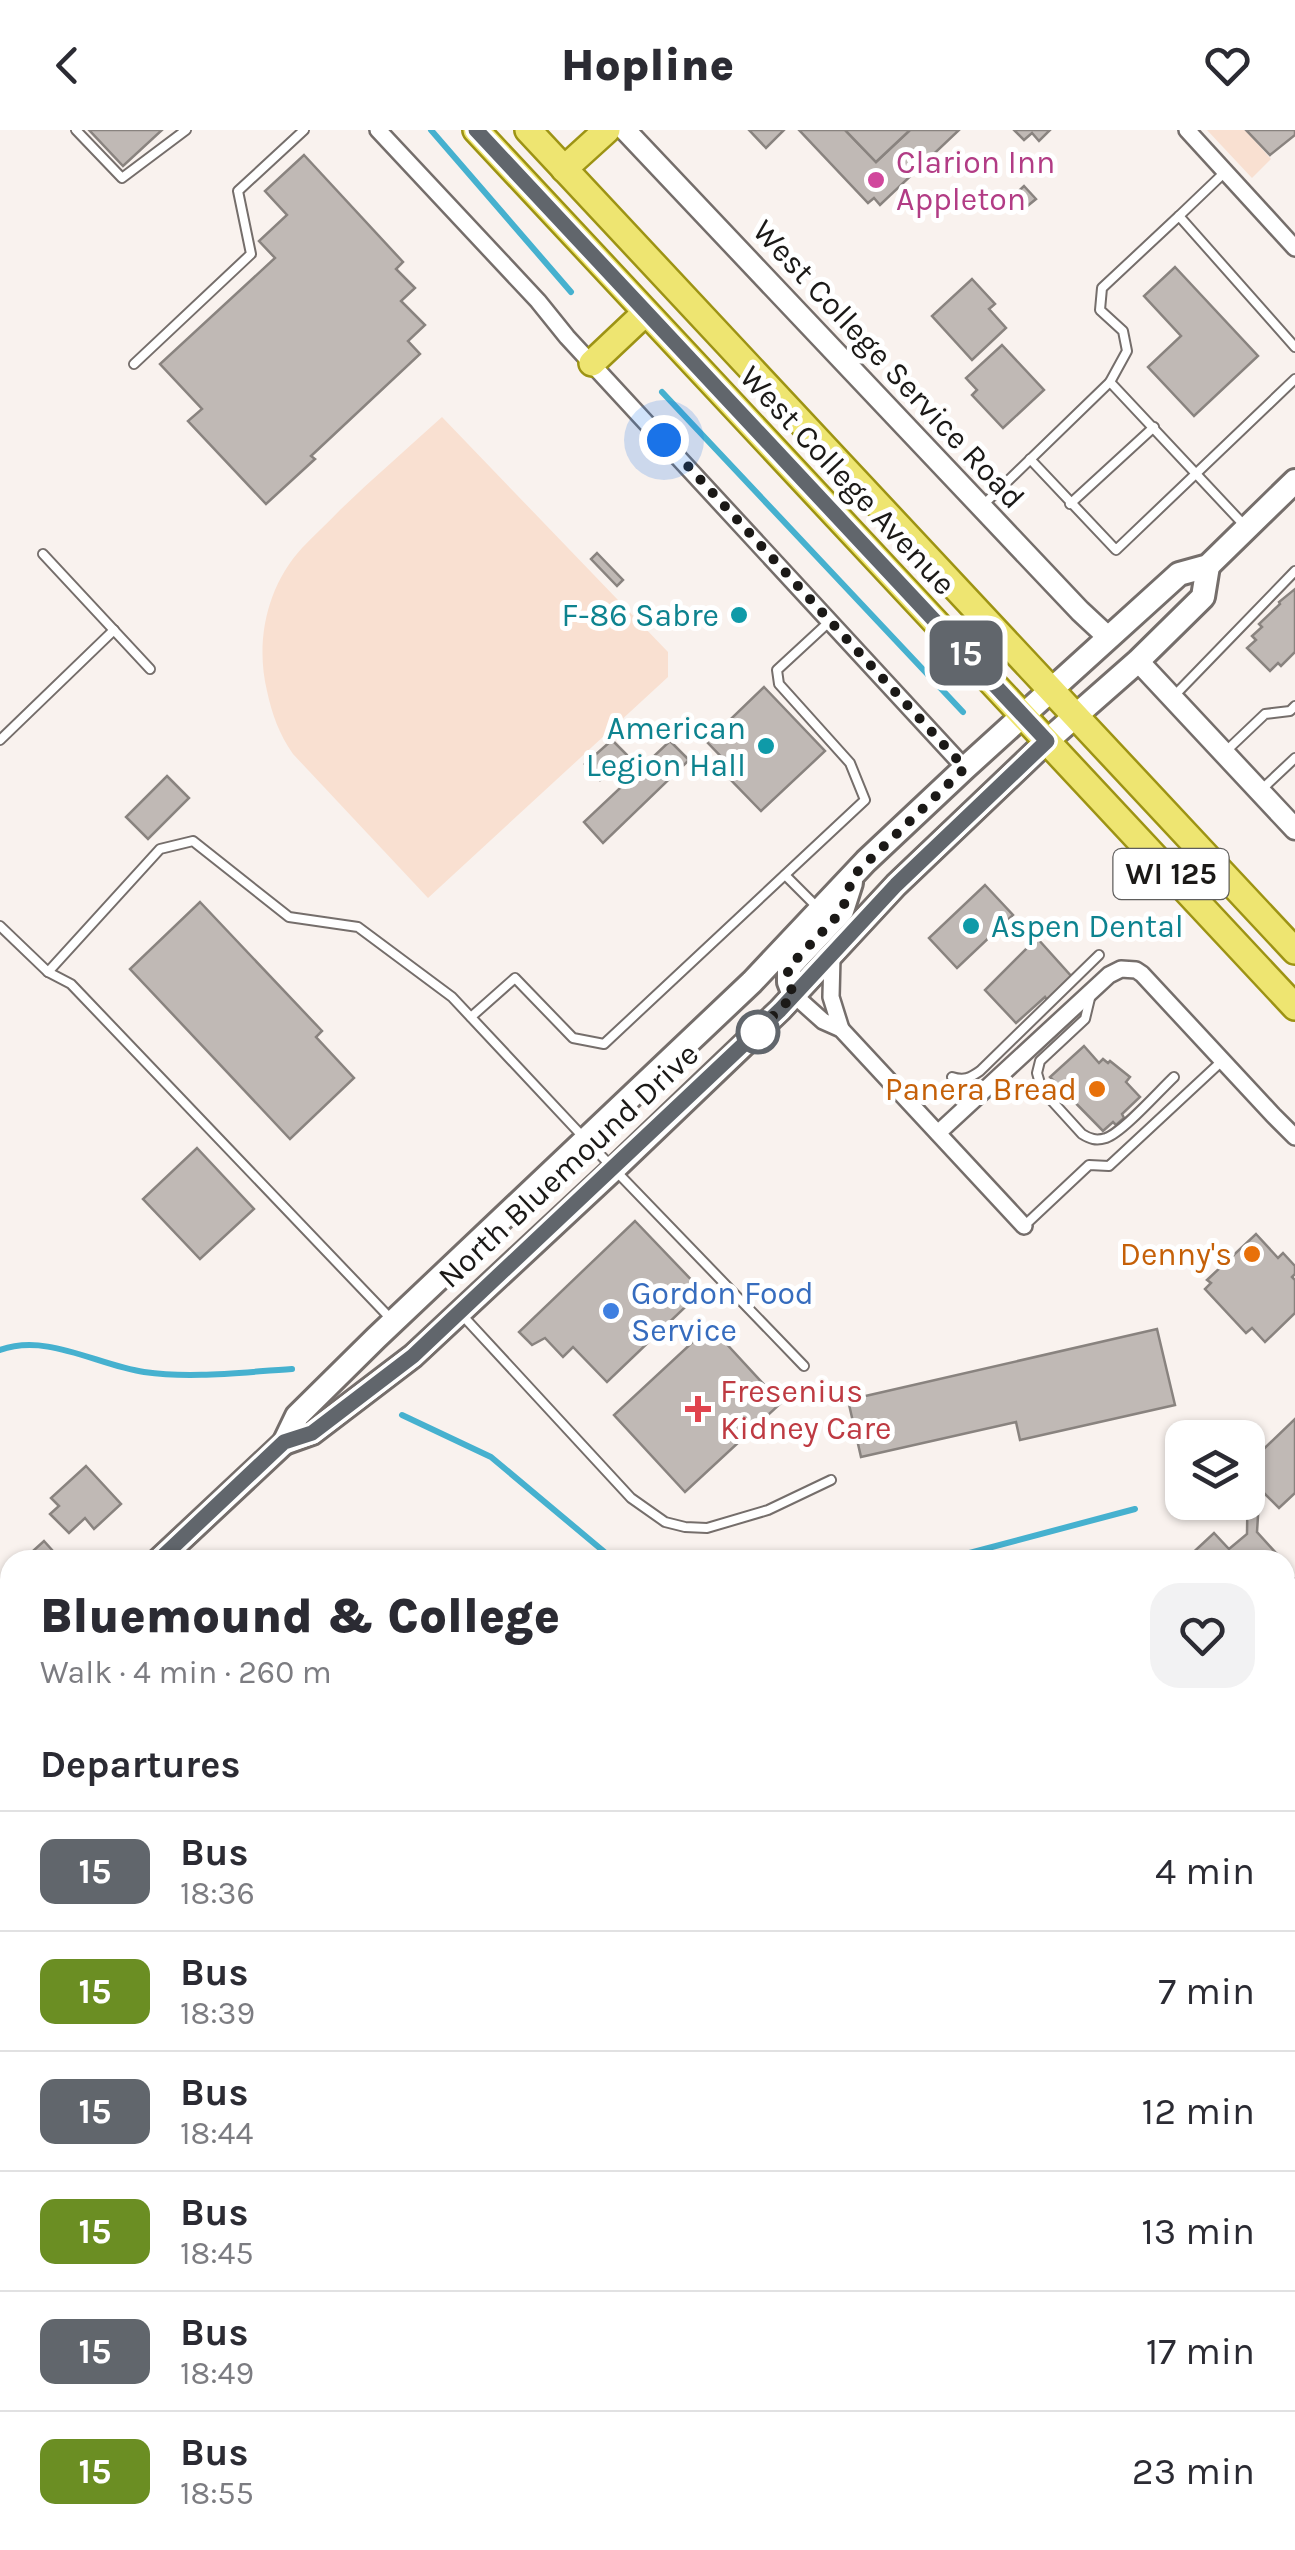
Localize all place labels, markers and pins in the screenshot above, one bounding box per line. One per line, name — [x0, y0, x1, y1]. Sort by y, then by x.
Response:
place label: Clarion Inn Appleton — [896, 144, 1055, 218]
marker: Clarion Inn Appleton — [865, 169, 887, 191]
place label: F-86 Sabre — [562, 597, 719, 634]
marker: F-86 Sabre — [728, 604, 750, 626]
place label: American Legion Hall — [586, 710, 746, 784]
marker: American Legion Hall — [755, 735, 777, 757]
place label: Aspen Dental — [991, 908, 1184, 945]
marker: Aspen Dental — [960, 915, 982, 937]
unlabelled marker — [737, 1011, 779, 1053]
place label: Panera Bread — [885, 1071, 1077, 1108]
marker: Panera Bread — [1086, 1078, 1108, 1100]
place label: Denny's — [1120, 1236, 1232, 1273]
marker: Denny's — [1241, 1243, 1263, 1265]
place label: Gordon Food Service — [631, 1275, 814, 1349]
marker: Gordon Food Service — [600, 1300, 622, 1322]
place label: Fresenius Kidney Care — [720, 1373, 891, 1447]
marker: Fresenius Kidney Care — [685, 1396, 711, 1422]

